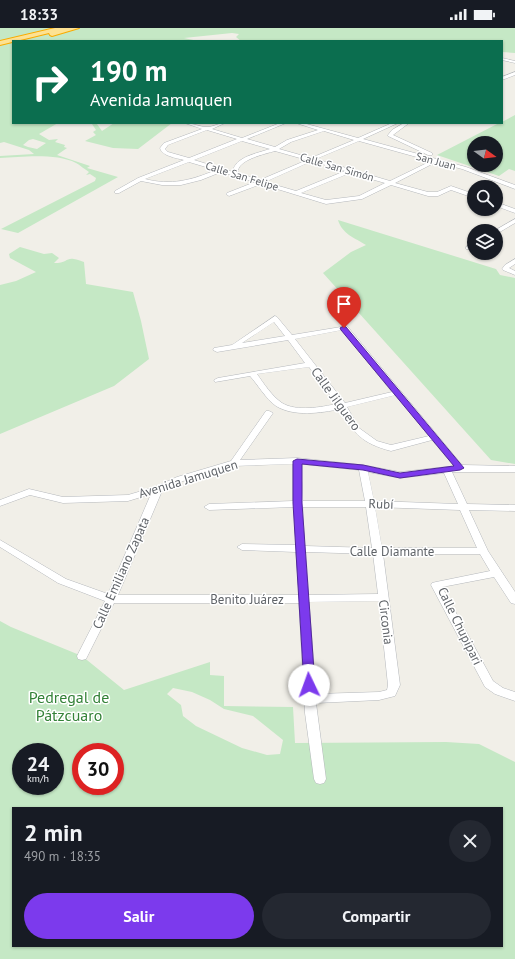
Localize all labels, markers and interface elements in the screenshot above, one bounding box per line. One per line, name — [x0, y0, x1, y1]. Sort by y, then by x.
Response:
text: 18:33 — [20, 5, 58, 24]
text: 190 m — [90, 52, 167, 89]
icon: right — [24, 56, 76, 108]
text: Avenida Jamuquen — [90, 88, 232, 111]
north arrow — [467, 136, 503, 172]
map controls — [467, 136, 503, 260]
street label: San Juan — [414, 149, 458, 173]
street label: Calle San Simón — [298, 150, 376, 184]
street label: Calle San Felipe — [204, 158, 281, 194]
button: search — [467, 180, 503, 216]
button: layers — [467, 224, 503, 260]
pin — [327, 287, 361, 328]
icon: arrive — [333, 293, 355, 315]
street label: Calle Jilguero — [307, 364, 365, 434]
street label: Avenida Jamuquen — [136, 456, 240, 502]
street label: Rubí — [368, 495, 394, 513]
street label: Calle Emiliano Zapata — [89, 514, 153, 632]
street label: Calle Diamante — [350, 543, 434, 560]
street label: Calle Chupipari — [434, 584, 486, 668]
street label: Benito Juárez — [210, 591, 284, 608]
street label: Circonia — [375, 599, 397, 645]
position arrow — [288, 664, 330, 706]
park label: Pedregal de Pátzcuaro — [29, 687, 109, 725]
speed limit sign: 30 — [72, 743, 124, 795]
text: 24 — [27, 751, 49, 777]
text: km/h — [27, 772, 49, 785]
text: 2 min — [24, 817, 83, 848]
button: close — [449, 820, 491, 862]
text: 490 m · 18:35 — [24, 848, 101, 865]
button: Salir — [24, 893, 254, 939]
button: Compartir — [262, 893, 491, 939]

